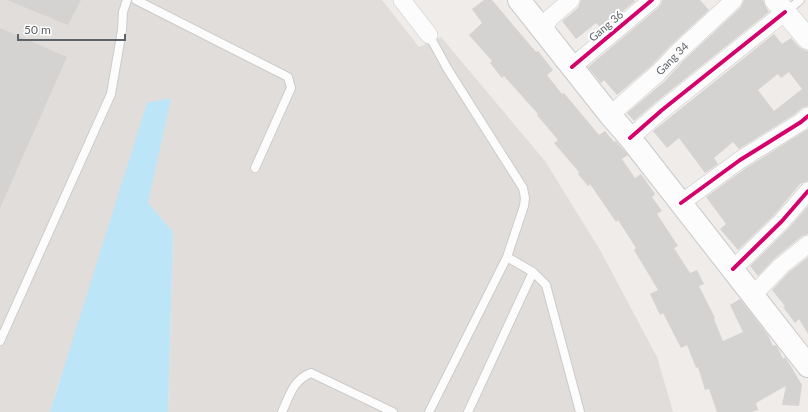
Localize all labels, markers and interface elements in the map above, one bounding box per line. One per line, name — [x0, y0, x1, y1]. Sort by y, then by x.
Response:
street label: Gang 36 — [586, 7, 626, 44]
scale bar — [18, 16, 125, 42]
text: 50 m — [24, 22, 51, 37]
street label: Gang 34 — [653, 39, 691, 77]

